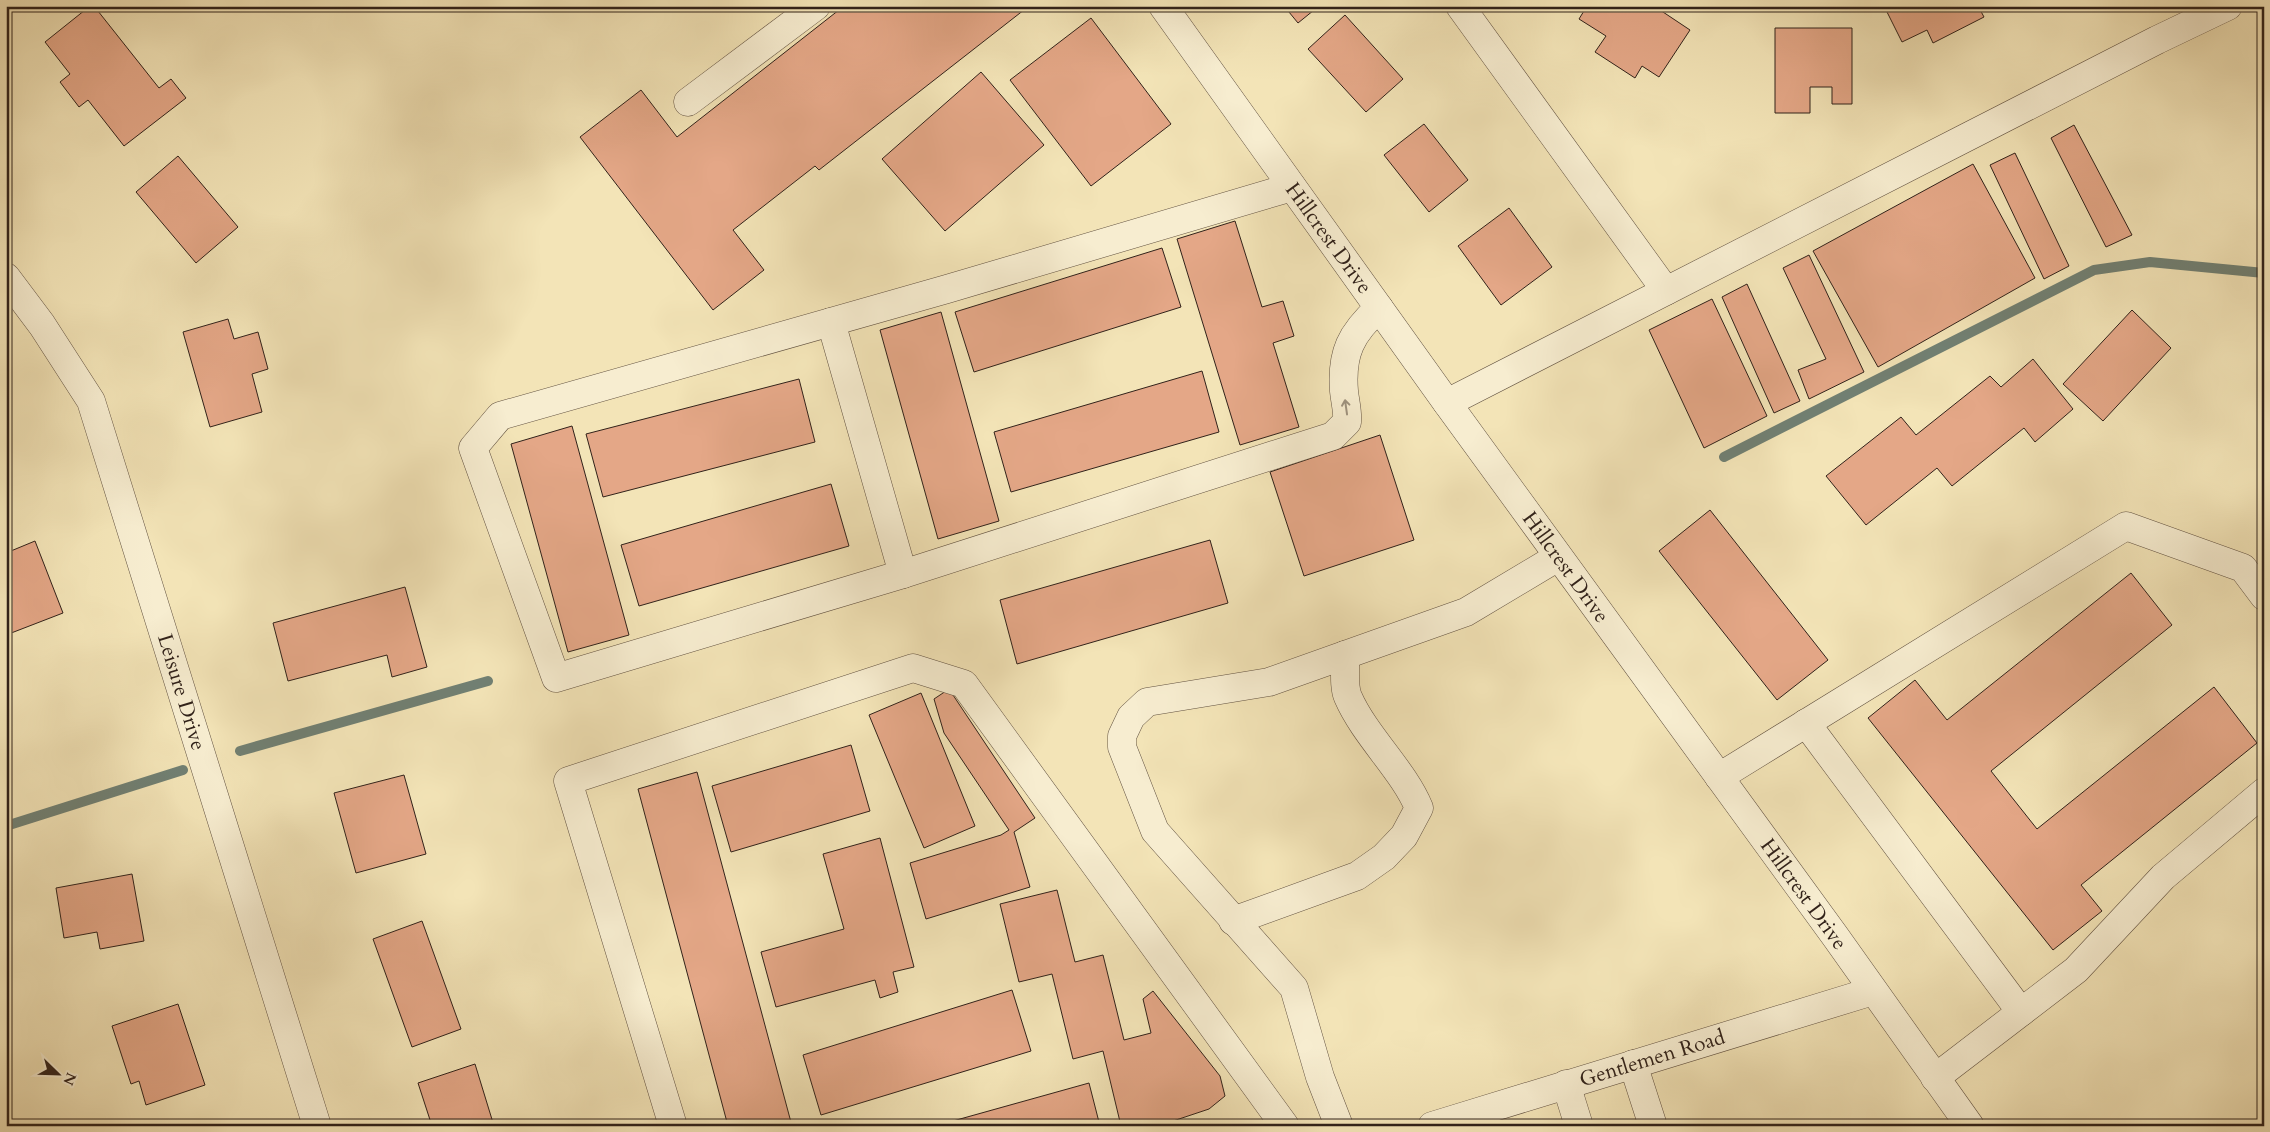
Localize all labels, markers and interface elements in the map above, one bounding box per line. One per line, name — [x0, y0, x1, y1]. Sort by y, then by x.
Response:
street label: Hillcrest Drive — [1278, 177, 1379, 300]
one-way arrow — [1341, 399, 1351, 415]
street label: Hillcrest Drive — [1515, 506, 1616, 629]
street label: Leisure Drive — [150, 630, 213, 754]
street label: Hillcrest Drive — [1753, 833, 1854, 956]
street label: Gentlemen Road — [1576, 1023, 1728, 1094]
north arrow — [32, 1050, 82, 1100]
text: N — [58, 1070, 81, 1088]

